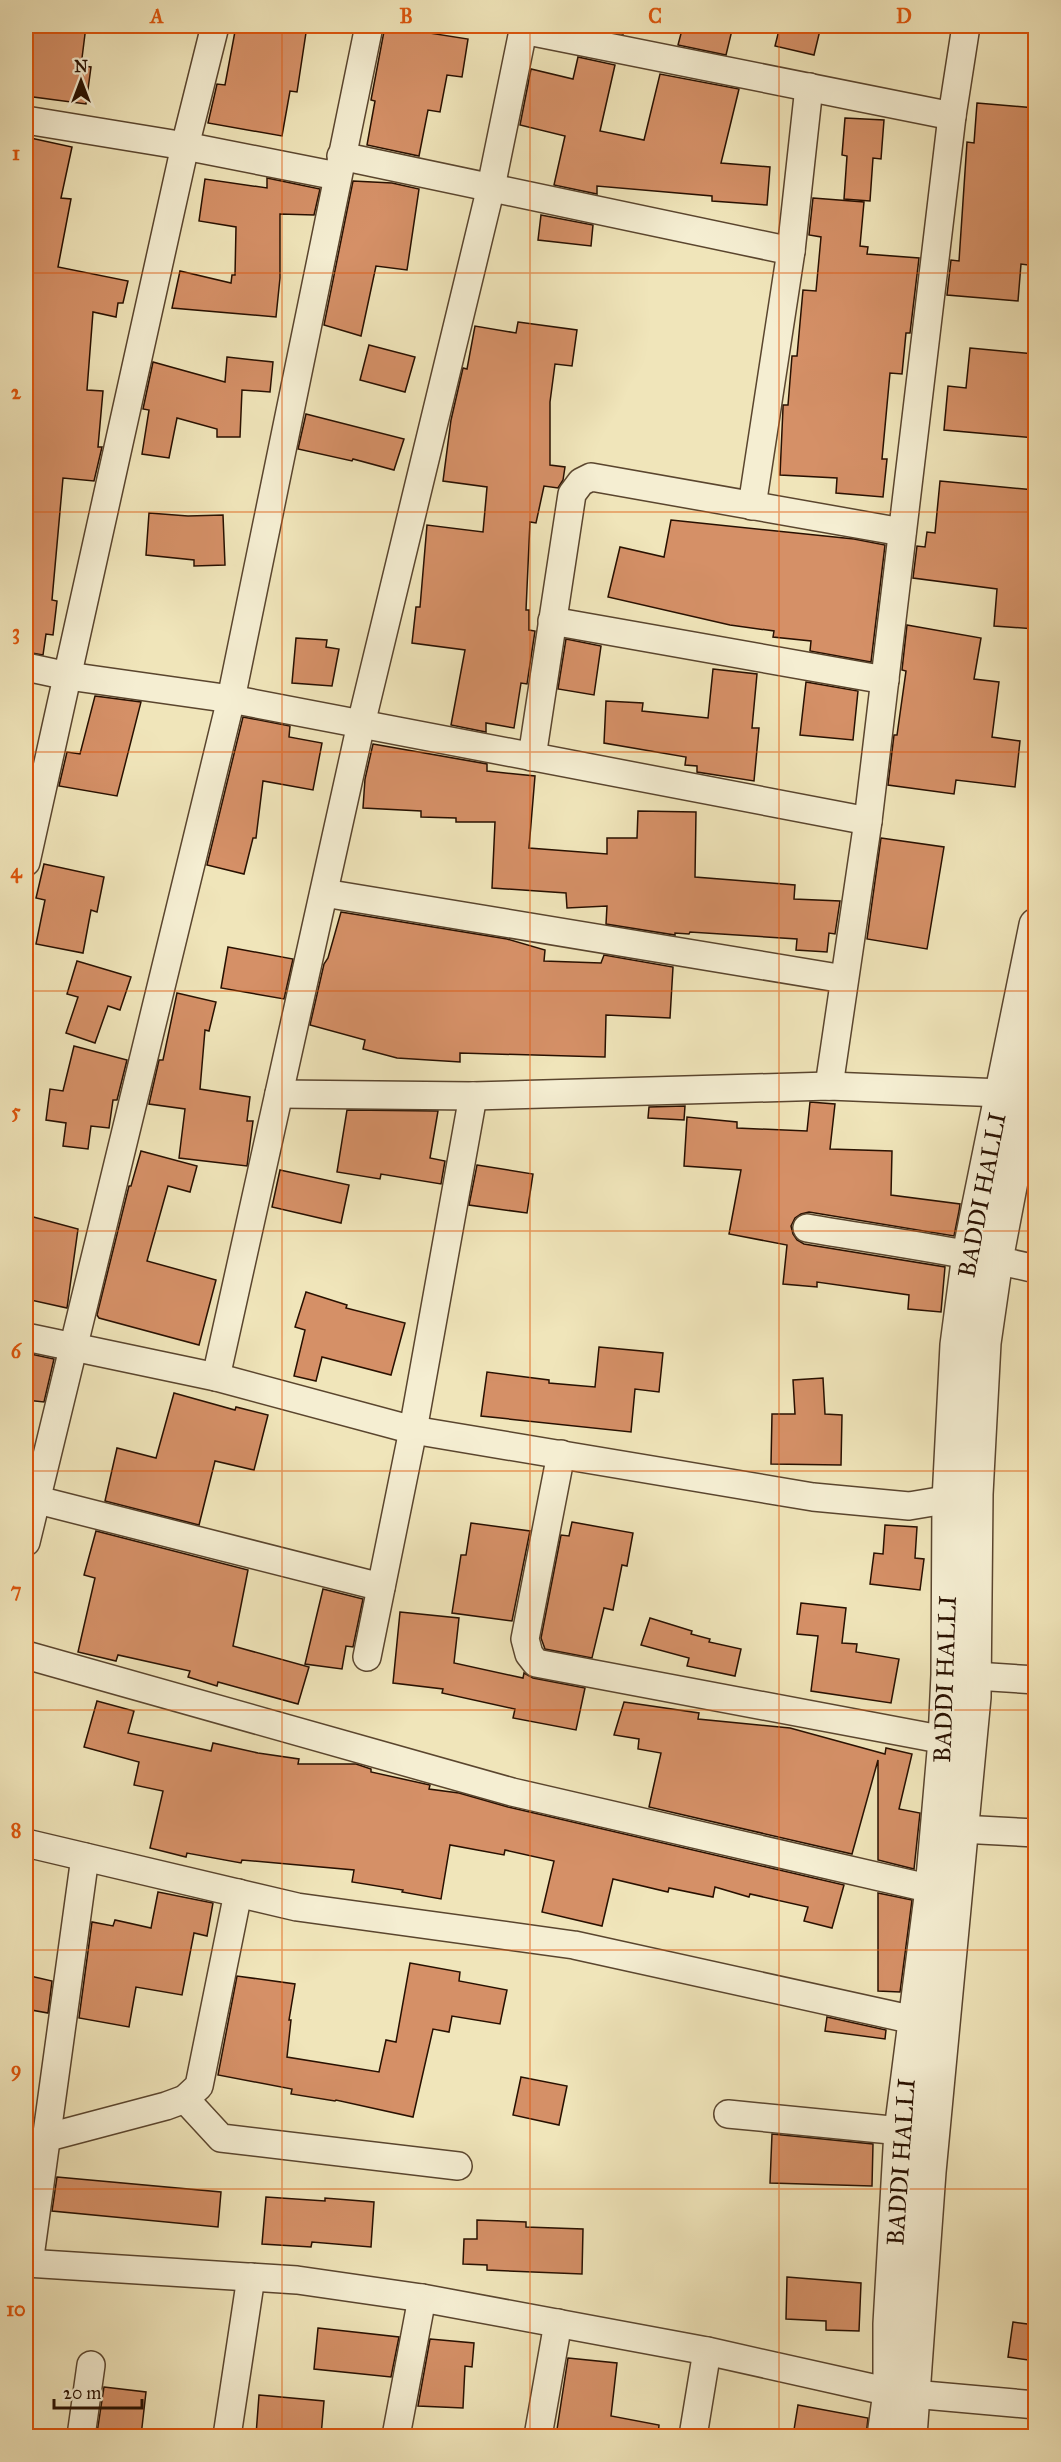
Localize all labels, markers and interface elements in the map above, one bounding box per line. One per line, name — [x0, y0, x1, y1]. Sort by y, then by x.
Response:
text: A — [148, 4, 164, 28]
text: B — [399, 4, 413, 28]
text: C — [648, 4, 662, 28]
text: D — [896, 4, 912, 28]
north arrow — [51, 51, 111, 111]
text: N — [74, 57, 88, 76]
text: 1 — [12, 141, 20, 165]
text: 2 — [11, 380, 22, 404]
text: 3 — [12, 620, 20, 645]
text: 4 — [10, 859, 22, 884]
text: 5 — [11, 1099, 21, 1123]
street label: BADDI HALLI — [951, 1110, 1013, 1280]
text: 6 — [11, 1339, 23, 1363]
text: 7 — [11, 1578, 22, 1602]
street label: BADDI HALLI — [927, 1595, 963, 1763]
text: 8 — [11, 1818, 21, 1842]
text: 9 — [11, 2057, 21, 2082]
street label: BADDI HALLI — [880, 2077, 922, 2247]
text: 10 — [6, 2297, 26, 2321]
scale bar — [54, 2372, 142, 2410]
text: 20 m — [63, 2382, 101, 2404]

